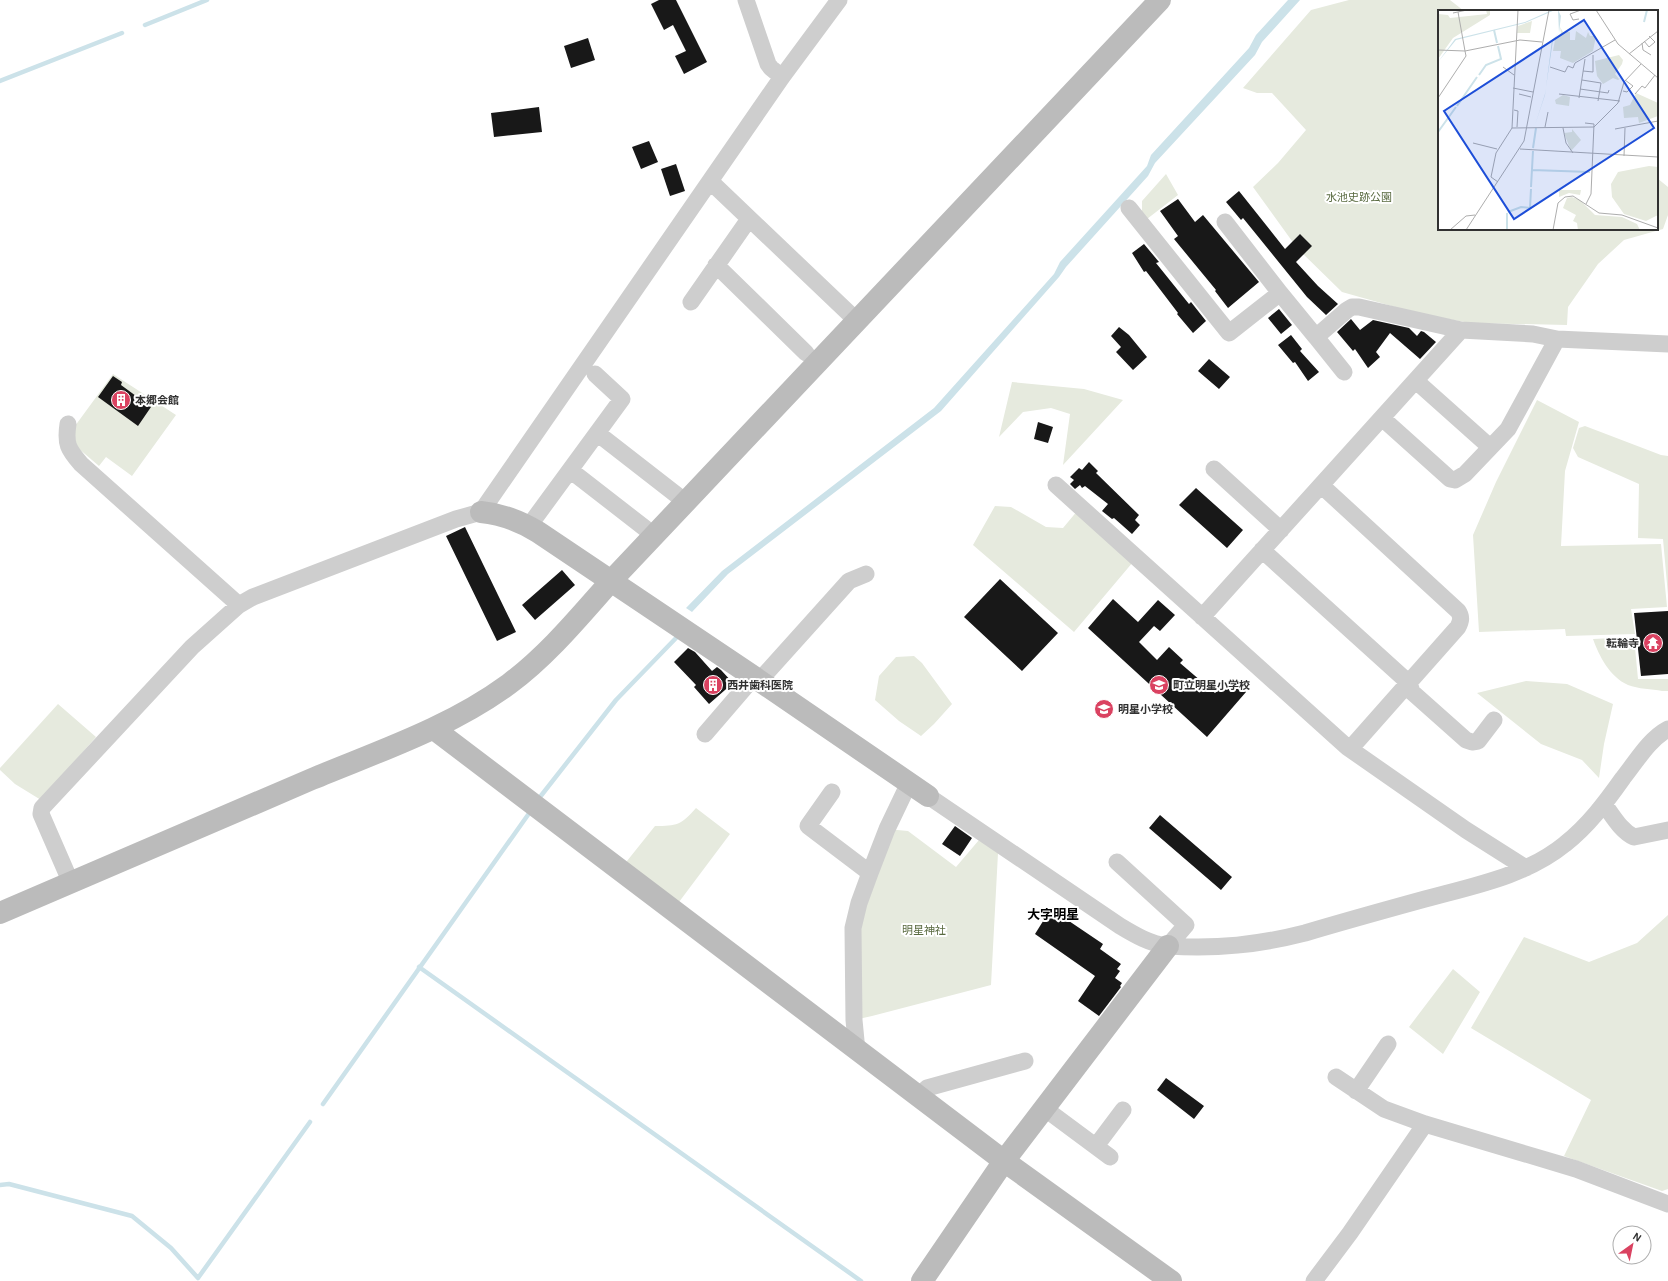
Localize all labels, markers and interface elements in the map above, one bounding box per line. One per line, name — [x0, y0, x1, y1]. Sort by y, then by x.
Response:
inset map — [1438, 10, 1658, 230]
park label: 水池史跡公園 — [1326, 191, 1392, 203]
building icon: 本郷会館 — [110, 389, 132, 411]
place label: 本郷会館 — [135, 394, 179, 406]
temple icon: 転輪寺 — [1642, 632, 1664, 654]
place label: 転輪寺 — [1606, 637, 1639, 649]
building icon: 西井歯科医院 — [702, 674, 724, 696]
school or university icon: 町立明星小学校 — [1148, 674, 1170, 696]
place label: 西井歯科医院 — [727, 679, 793, 691]
place label: 町立明星小学校 — [1173, 679, 1250, 691]
school or university icon: 明星小学校 — [1093, 698, 1115, 720]
place label: 明星小学校 — [1118, 703, 1173, 715]
district label: 大字明星 — [1027, 908, 1079, 922]
park label: 明星神社 — [902, 925, 946, 936]
north arrow — [1612, 1225, 1652, 1265]
text: N — [1631, 1230, 1643, 1244]

